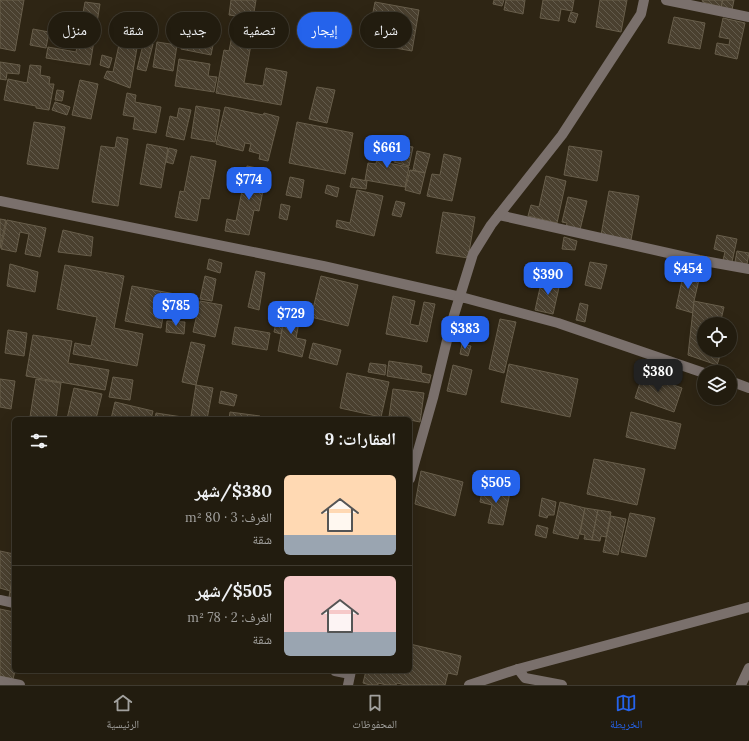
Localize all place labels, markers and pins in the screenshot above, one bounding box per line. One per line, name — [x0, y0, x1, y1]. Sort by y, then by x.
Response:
pin: $661 — [363, 135, 411, 169]
pin: $774 — [225, 167, 273, 201]
pin: $454 — [664, 256, 712, 290]
pin: $390 — [524, 262, 572, 296]
pin: $785 — [152, 293, 200, 327]
pin: $729 — [267, 301, 315, 335]
pin: $383 — [441, 316, 489, 350]
pin: $380 — [634, 359, 682, 393]
pin: $505 — [472, 470, 520, 504]

